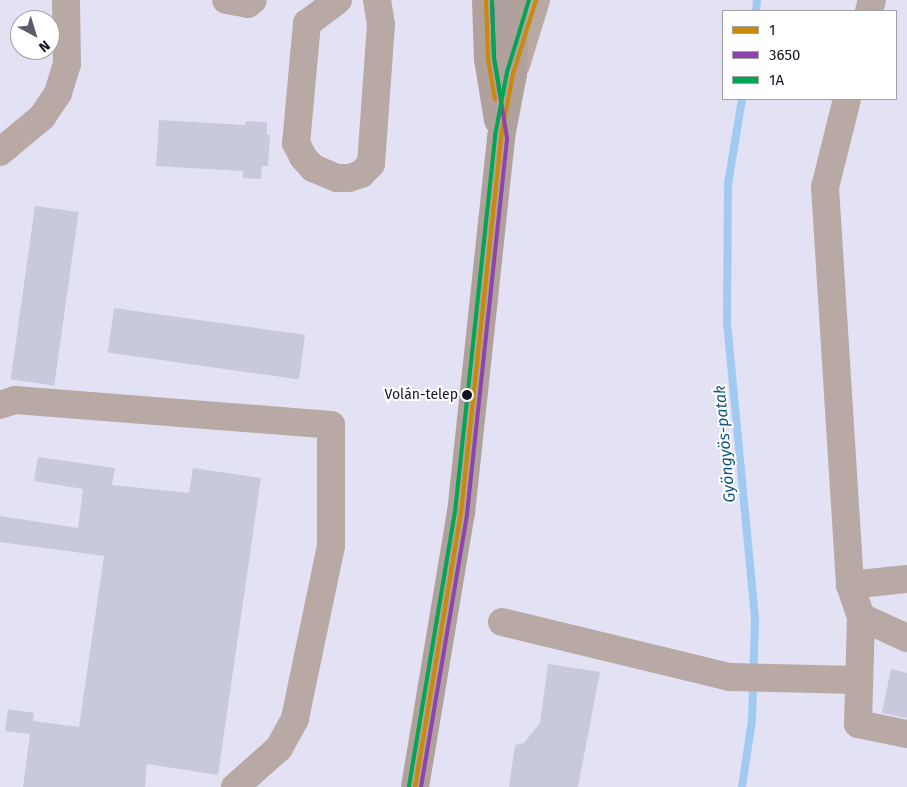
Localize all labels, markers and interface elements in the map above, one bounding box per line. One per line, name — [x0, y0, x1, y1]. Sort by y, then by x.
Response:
north arrow — [10, 10, 60, 60]
legend — [722, 10, 897, 100]
text: 1 — [769, 21, 776, 39]
text: N — [35, 37, 53, 56]
text: 3650 — [769, 46, 800, 64]
text: 1A — [769, 71, 784, 89]
water label: Gyöngyös-patak — [710, 385, 740, 503]
place label: Volán-telep — [385, 387, 458, 403]
marker: Volán-telep — [462, 390, 472, 400]

